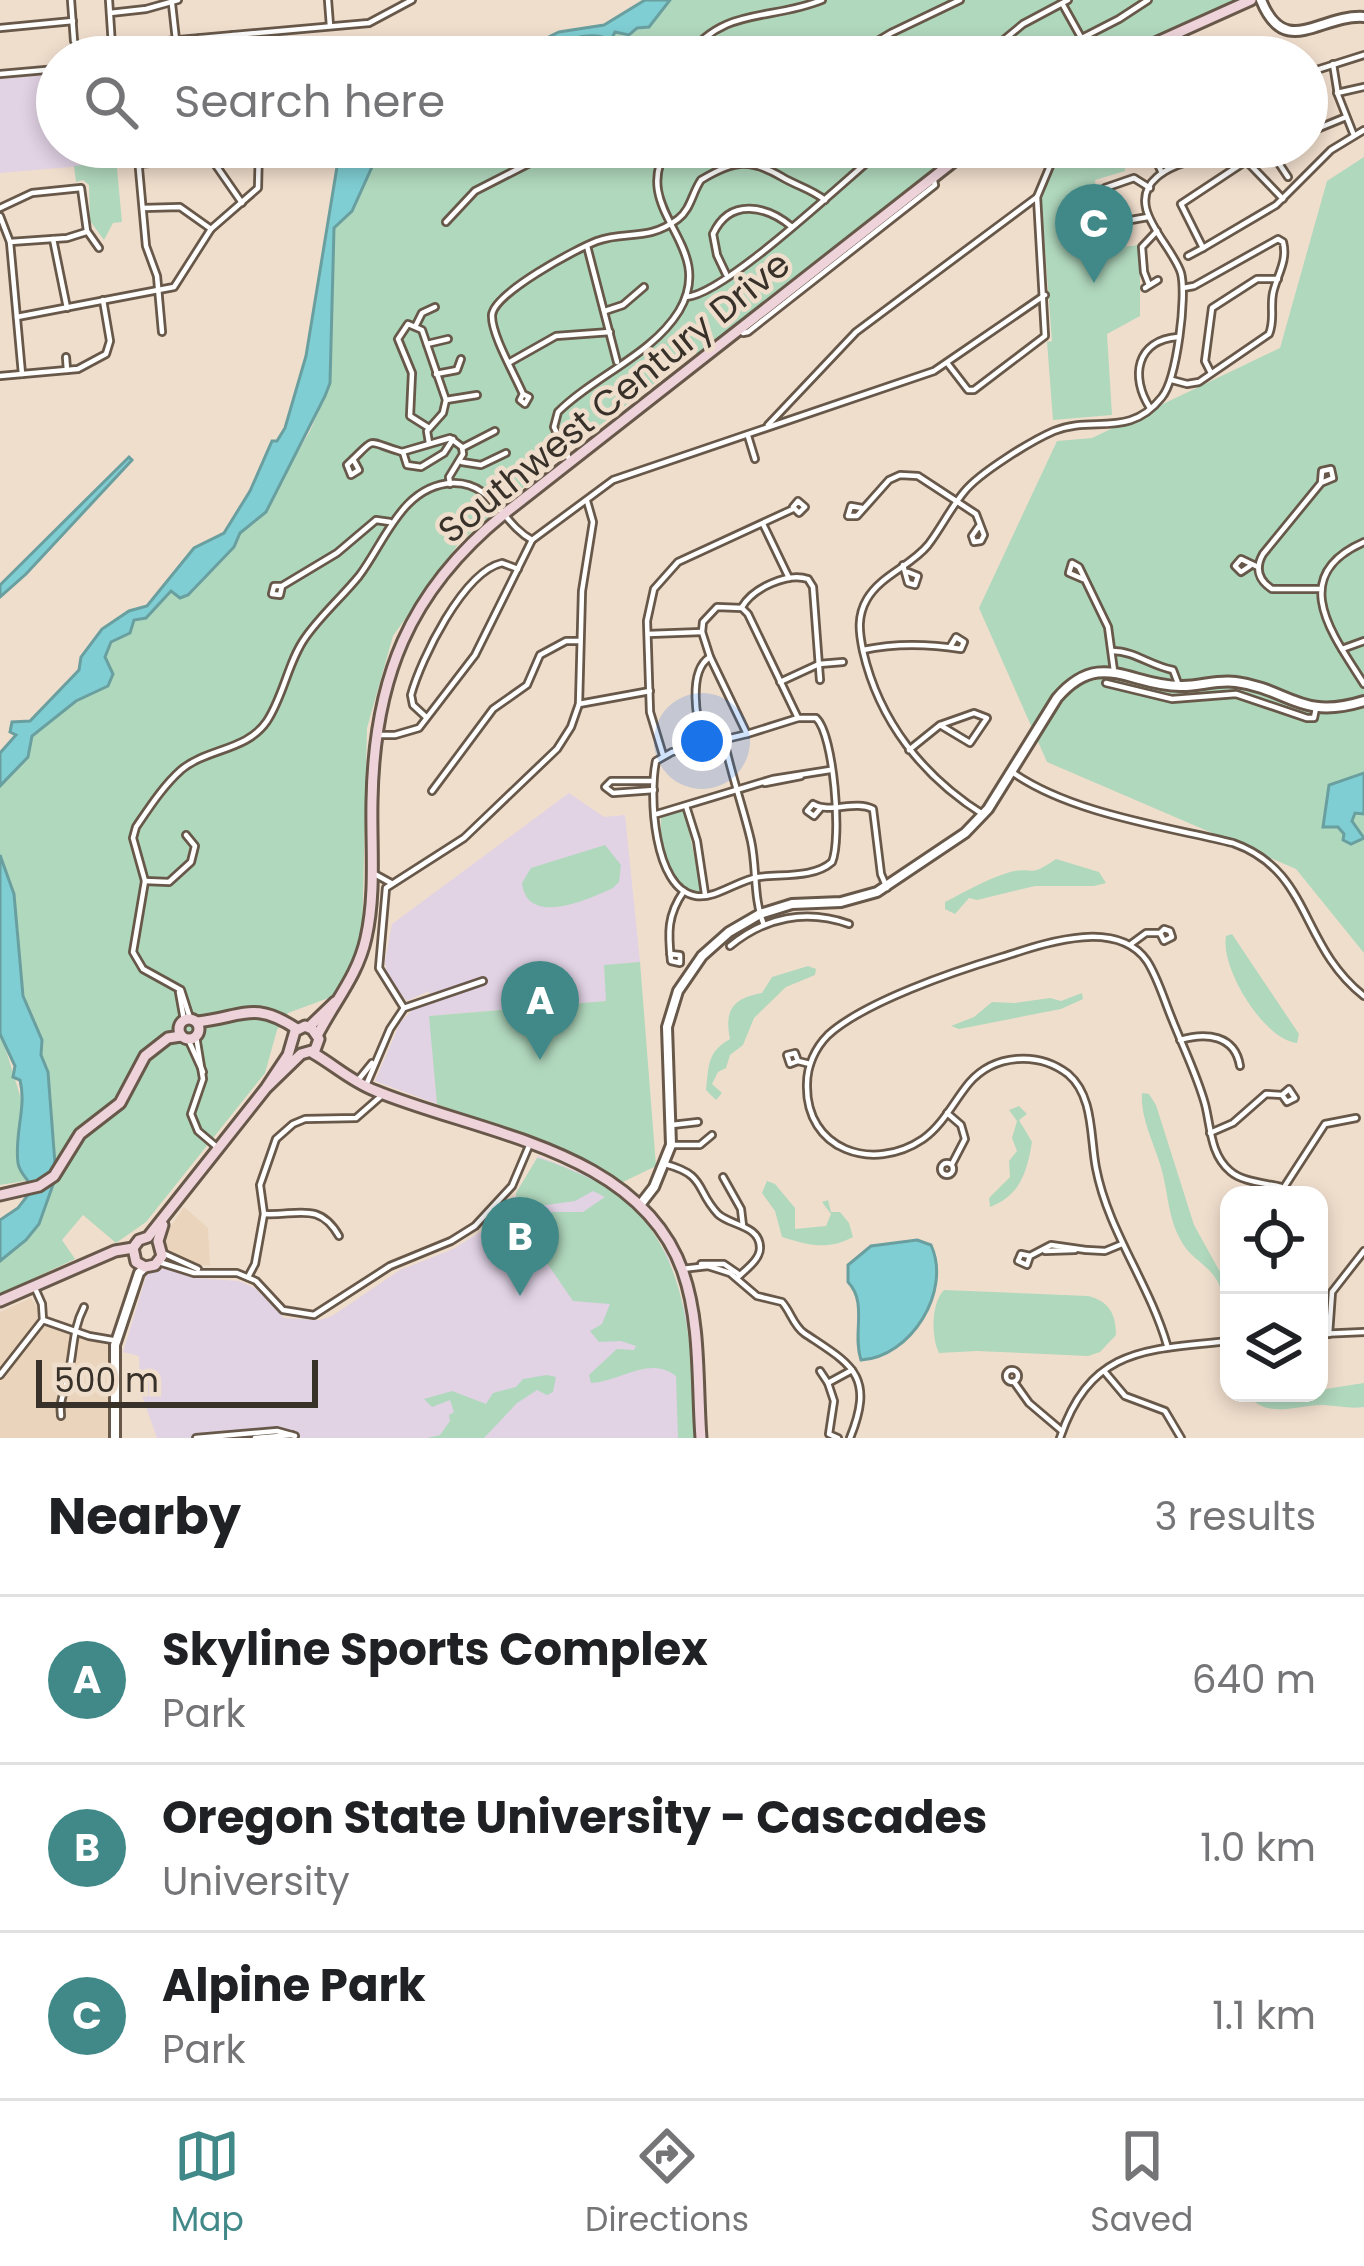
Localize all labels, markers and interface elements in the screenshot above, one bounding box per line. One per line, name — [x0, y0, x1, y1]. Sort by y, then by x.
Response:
search box — [36, 36, 1328, 168]
icon: search — [78, 69, 144, 135]
text: Search here — [174, 70, 445, 133]
pin: C — [1055, 184, 1133, 283]
street label: Southwest Century Drive — [427, 239, 801, 555]
your location — [672, 711, 732, 771]
pin: A — [501, 961, 579, 1060]
map controls — [1220, 1186, 1328, 1402]
button: locate — [1220, 1186, 1328, 1294]
pin: B — [481, 1197, 559, 1296]
button: layers — [1220, 1294, 1328, 1402]
scale bar — [36, 1354, 318, 1407]
text: 500 m — [54, 1357, 159, 1404]
text: Nearby — [48, 1480, 241, 1552]
text: 3 results — [1154, 1489, 1316, 1544]
text: Skyline Sports Complex — [162, 1618, 708, 1681]
text: A — [73, 1652, 101, 1707]
text: 640 m — [1192, 1652, 1316, 1707]
text: Park — [162, 1686, 246, 1741]
text: Oregon State University - Cascades — [162, 1786, 987, 1849]
text: B — [74, 1820, 100, 1875]
text: 1.0 km — [1200, 1820, 1316, 1875]
text: University — [162, 1854, 350, 1909]
text: Alpine Park — [162, 1954, 426, 2017]
text: C — [72, 1988, 102, 2043]
text: 1.1 km — [1212, 1988, 1316, 2043]
text: Park — [162, 2022, 246, 2077]
tab: Map — [171, 2123, 244, 2245]
tab: Directions — [585, 2123, 749, 2245]
tab: Saved — [1090, 2123, 1193, 2245]

